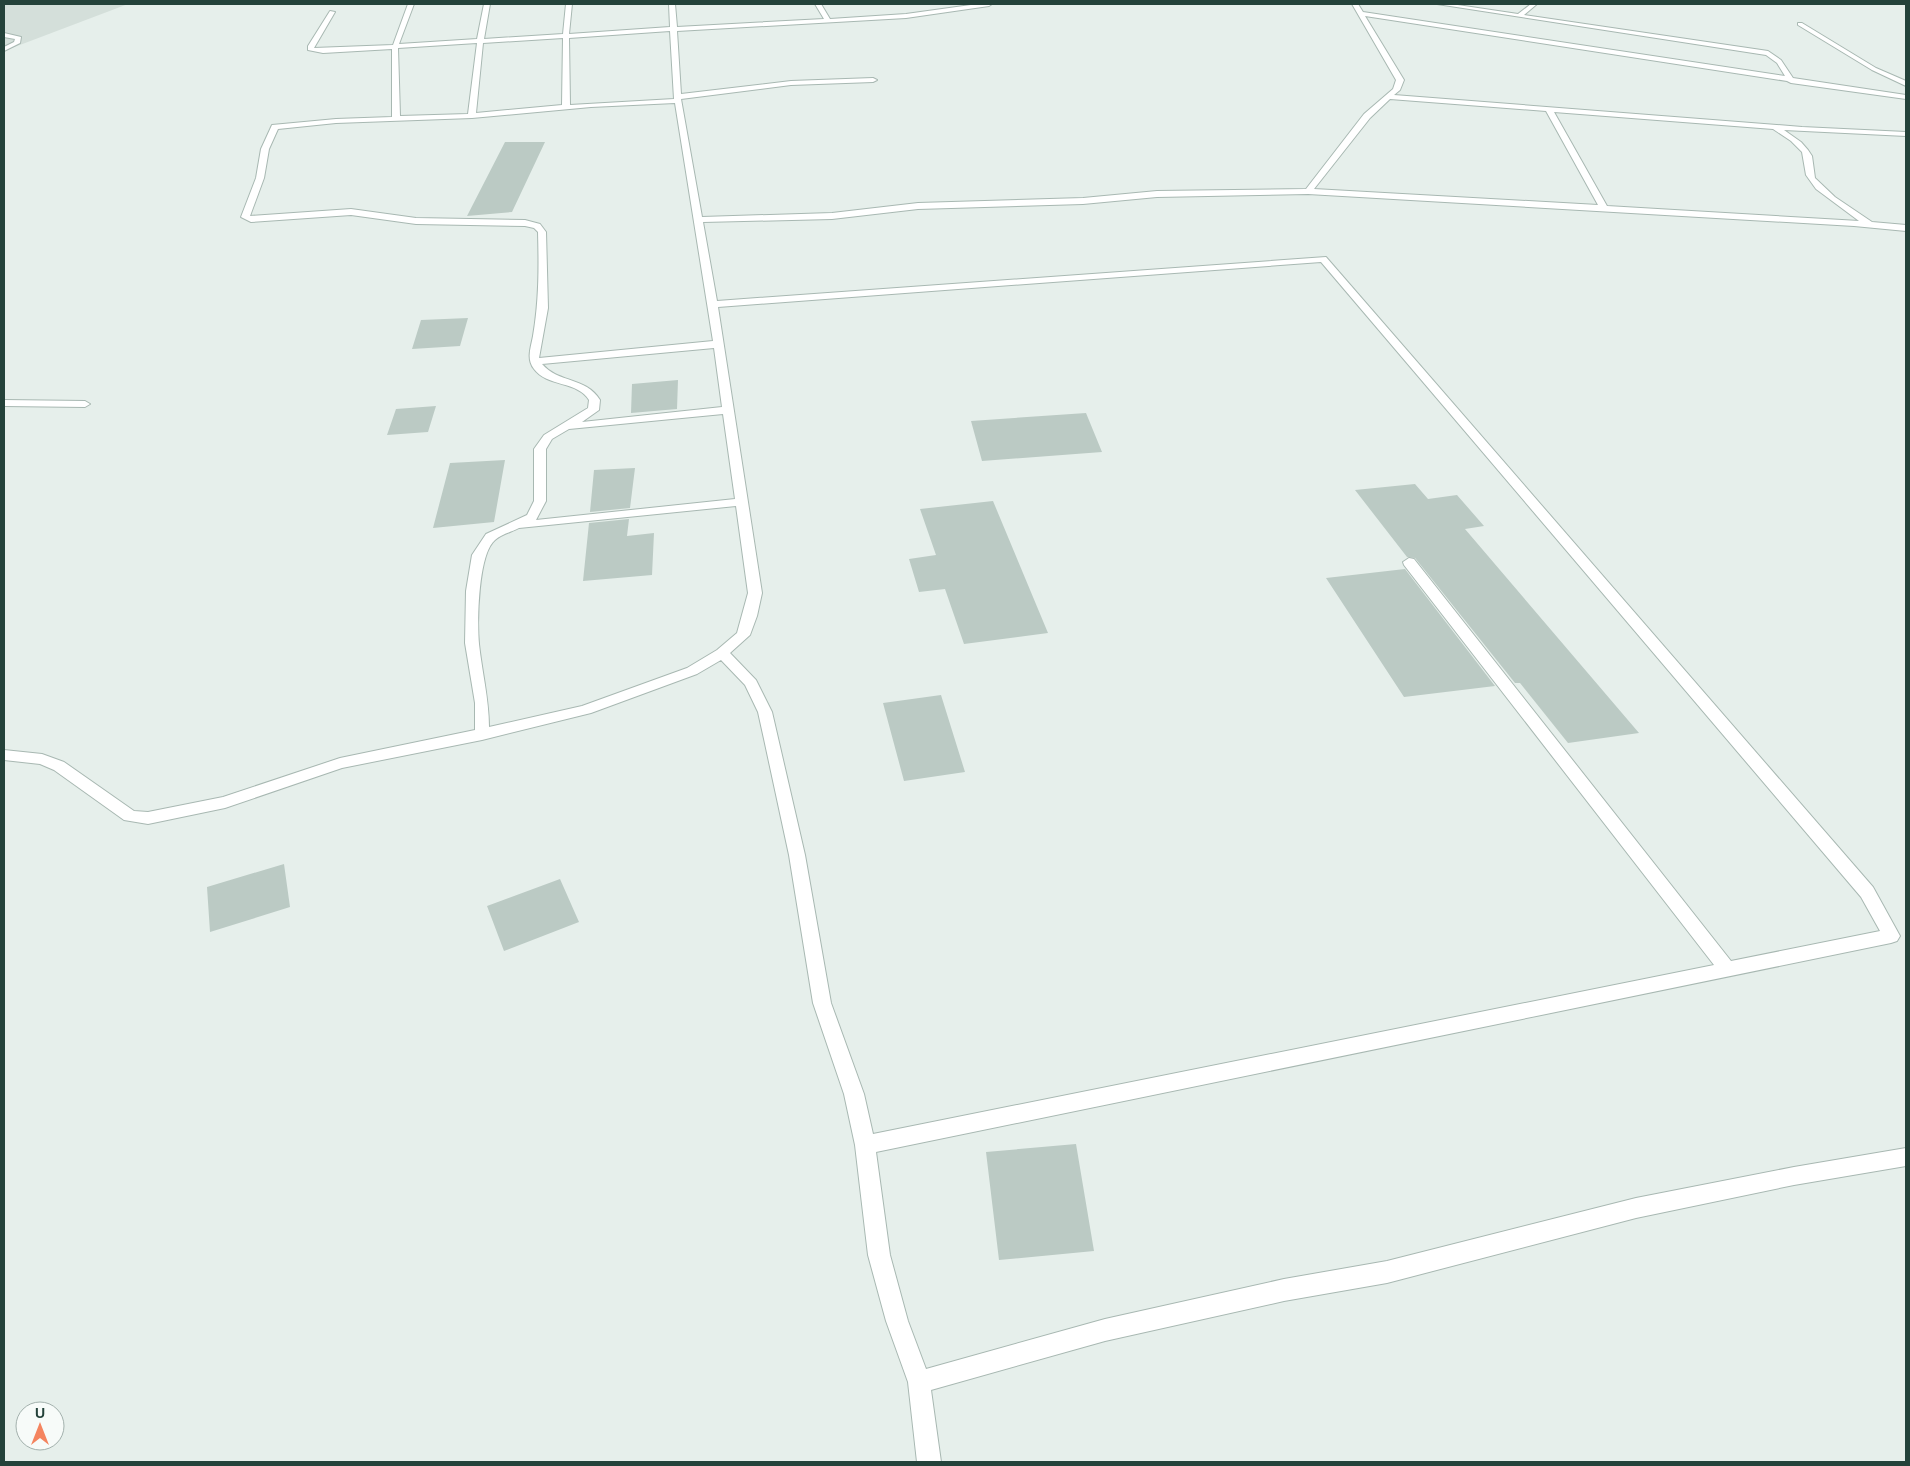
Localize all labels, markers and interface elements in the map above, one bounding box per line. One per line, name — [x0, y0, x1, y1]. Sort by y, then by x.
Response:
north arrow — [15, 1401, 65, 1451]
text: U — [35, 1405, 45, 1421]

